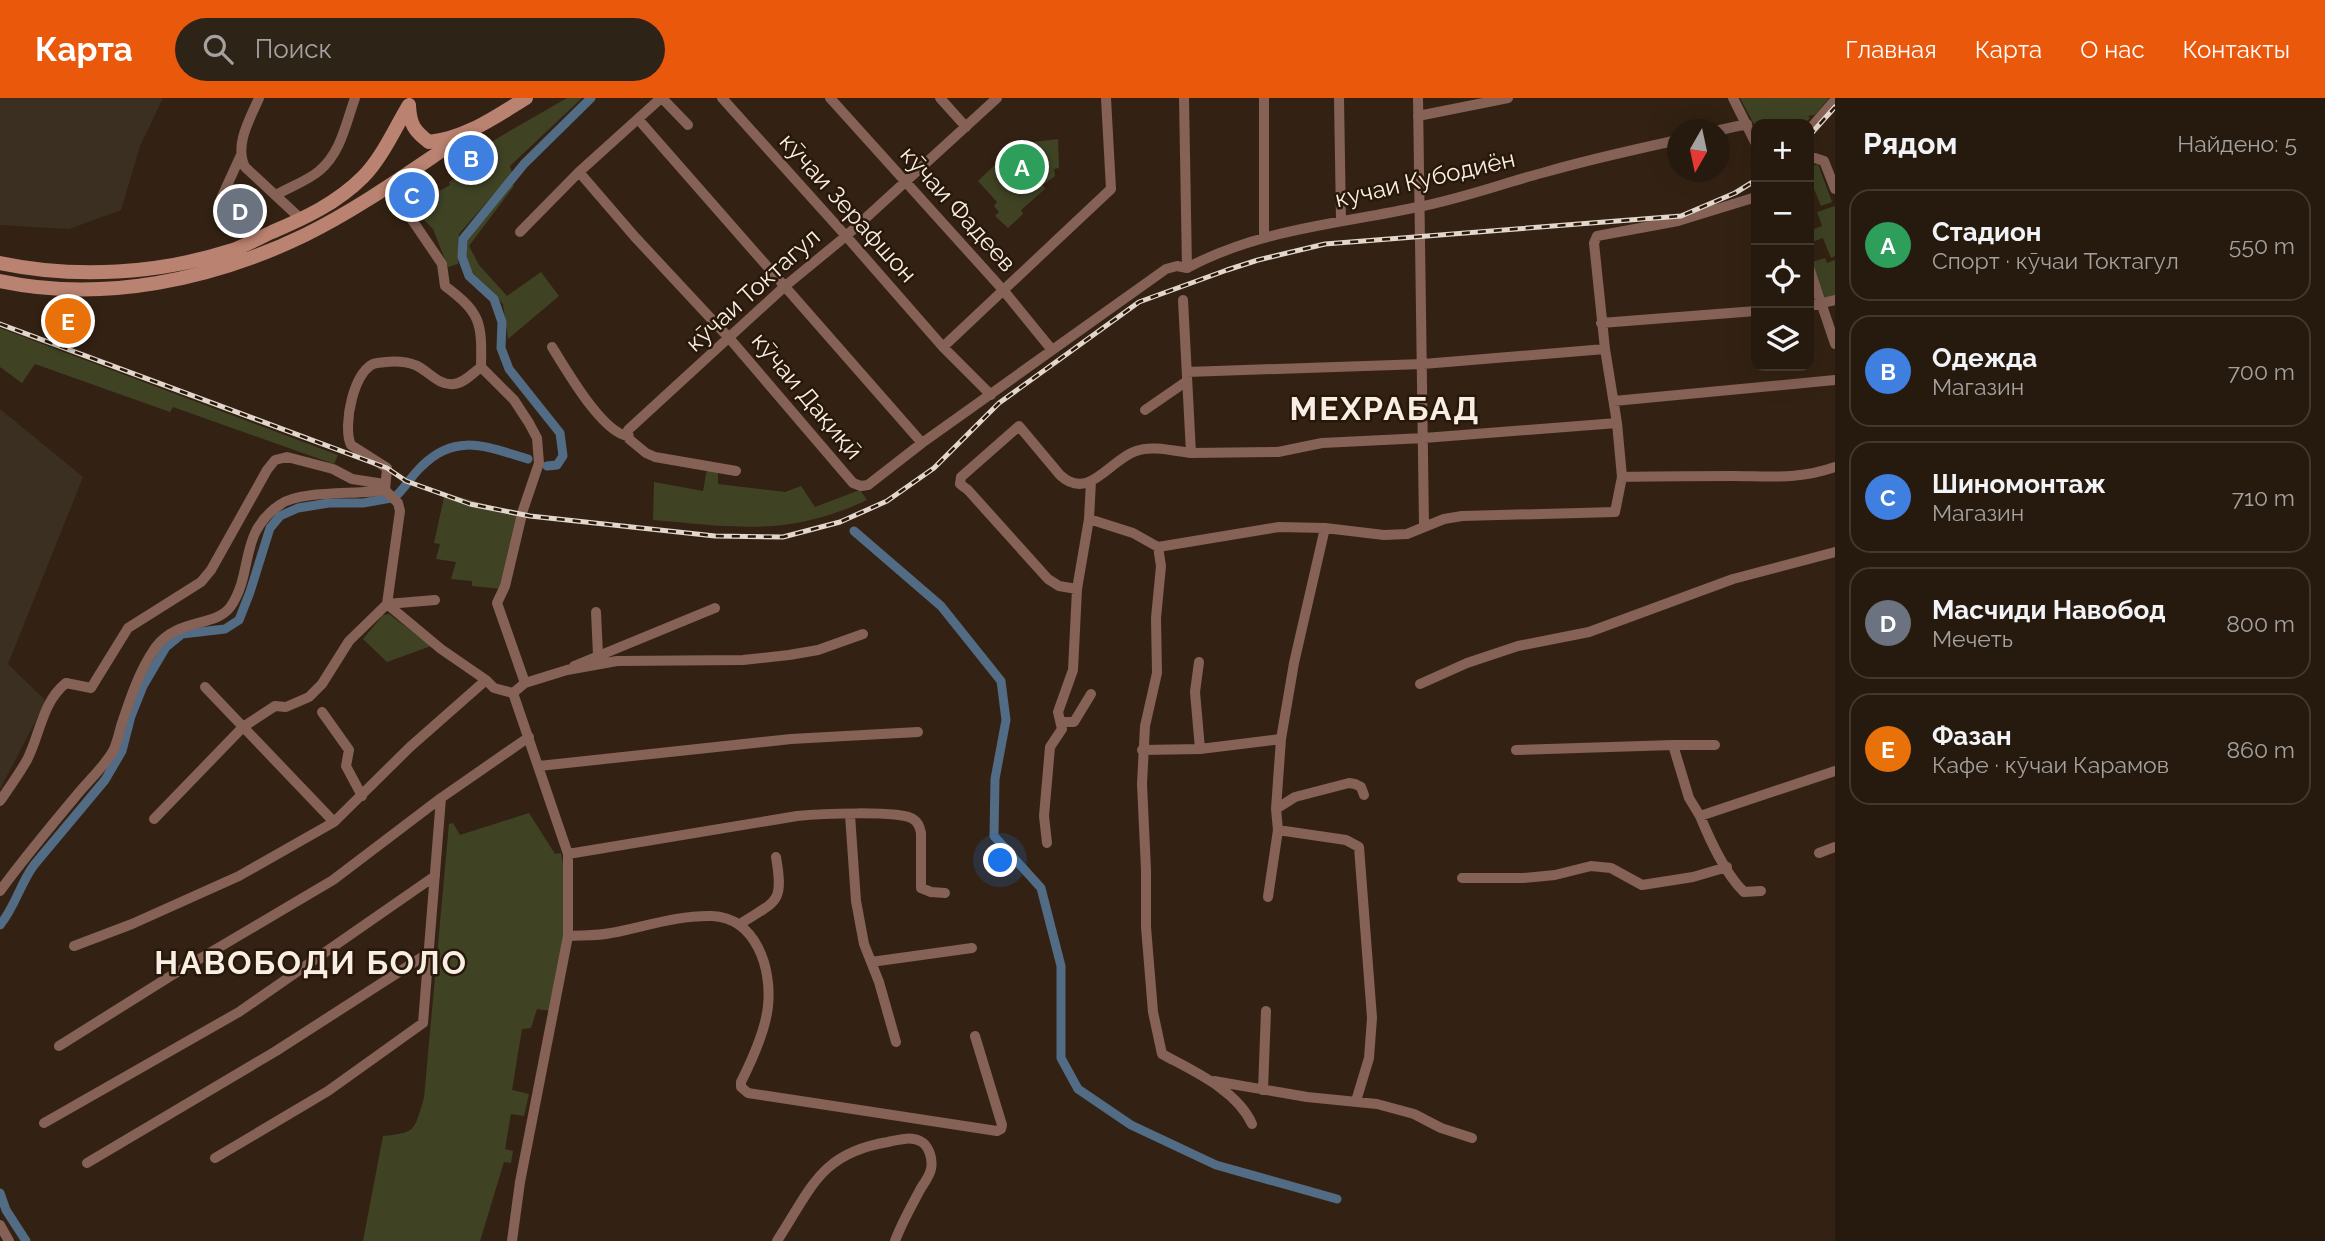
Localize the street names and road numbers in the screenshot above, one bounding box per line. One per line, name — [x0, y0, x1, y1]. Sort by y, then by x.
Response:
street label: кӯчаи Зерафшон — [774, 127, 923, 288]
street label: кӯчаи Фадеев — [894, 140, 1022, 277]
street label: кучаи Кубодиён — [1332, 144, 1518, 213]
street label: кӯчаи Токтагул — [680, 222, 826, 357]
street label: кӯчаи Дақиқӣ — [746, 326, 869, 465]

